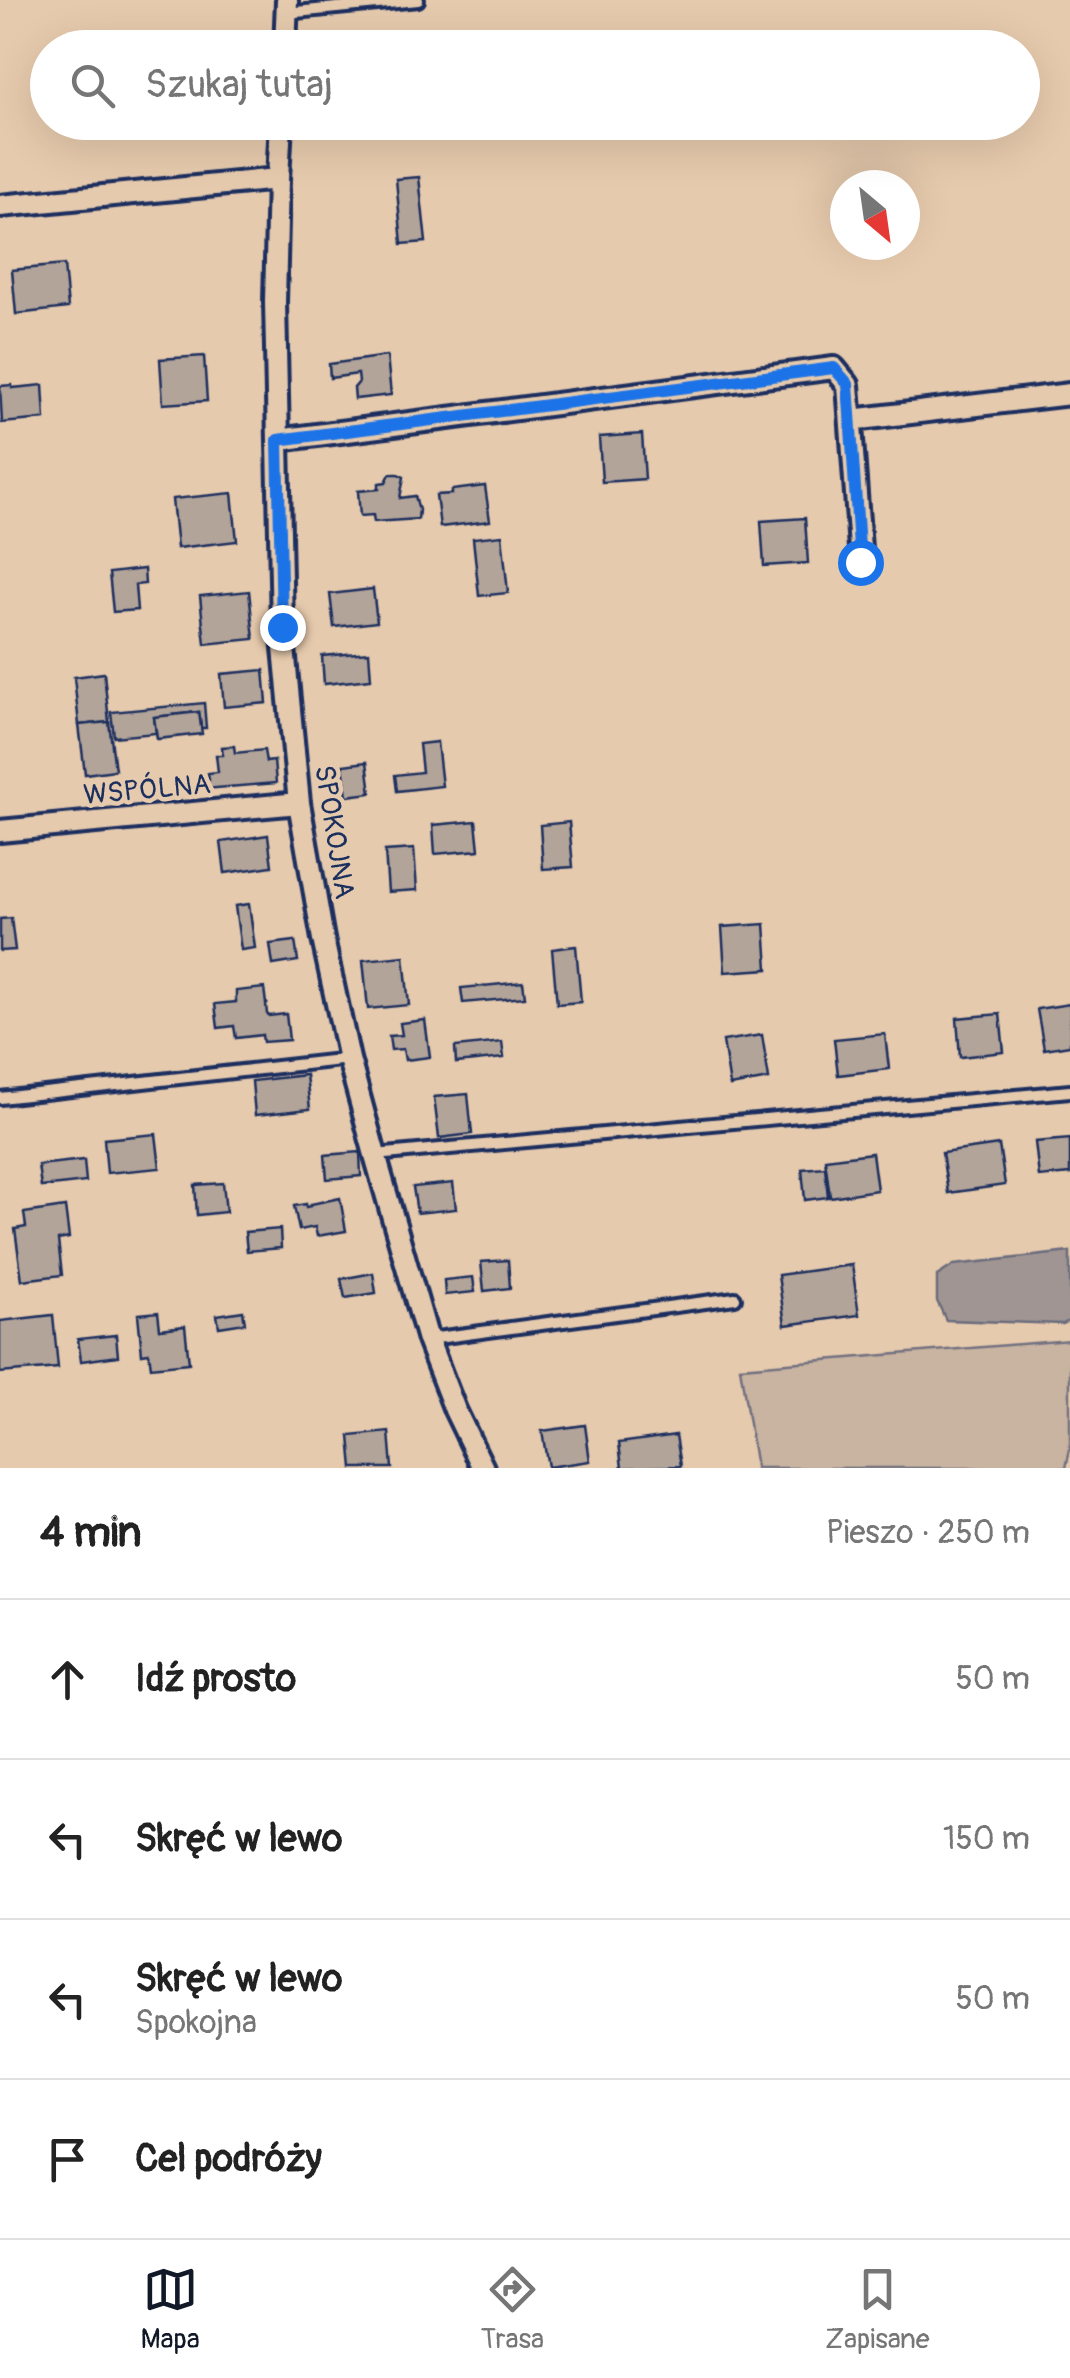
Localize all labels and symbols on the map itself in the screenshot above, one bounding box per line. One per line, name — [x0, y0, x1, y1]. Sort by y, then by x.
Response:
north arrow — [830, 170, 920, 260]
route start — [838, 540, 884, 586]
route end — [260, 605, 306, 651]
street label: SPOKOJNA — [306, 763, 362, 901]
street label: WSPÓLNA — [82, 767, 212, 813]

